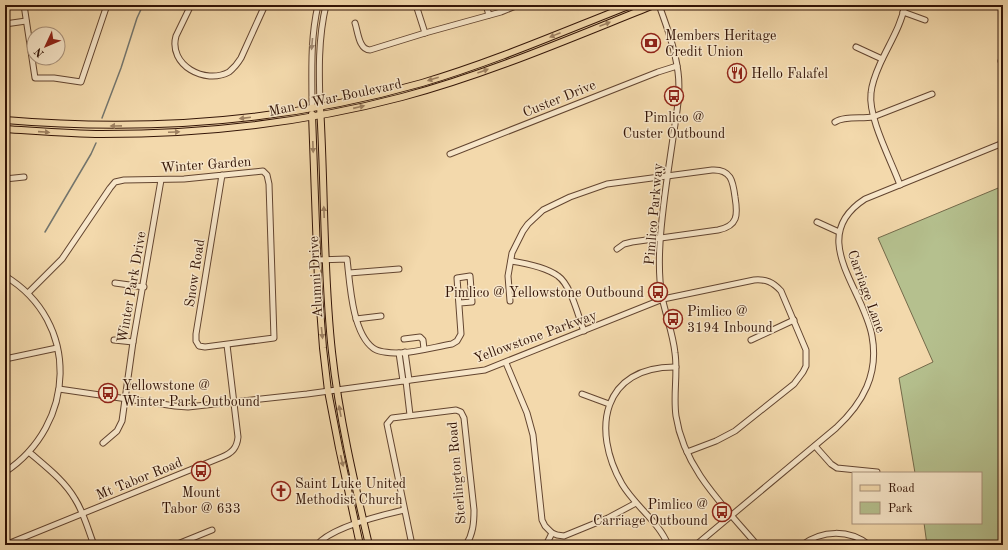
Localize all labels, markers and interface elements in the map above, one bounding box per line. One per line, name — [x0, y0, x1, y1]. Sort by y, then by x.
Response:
one-way arrow — [599, 21, 611, 27]
north arrow — [26, 26, 66, 66]
place label: Members Heritage Credit Union — [665, 29, 776, 59]
one-way arrow — [549, 32, 561, 38]
bank icon: Members Heritage Credit Union — [640, 32, 662, 54]
one-way arrow — [309, 38, 316, 50]
text: N — [33, 45, 47, 59]
restaurant icon: Hello Falafel — [726, 62, 748, 84]
place label: Hello Falafel — [751, 67, 828, 81]
one-way arrow — [478, 68, 490, 74]
one-way arrow — [427, 76, 439, 82]
street label: Man O War Boulevard — [267, 77, 403, 119]
street label: Custer Drive — [521, 78, 598, 120]
bus stop icon: Pimlico @ Custer Outbound — [663, 85, 685, 107]
one-way arrow — [353, 104, 365, 110]
place label: Pimlico @ Custer Outbound — [623, 111, 725, 141]
one-way arrow — [239, 115, 252, 121]
one-way arrow — [109, 123, 122, 129]
one-way arrow — [38, 128, 50, 135]
one-way arrow — [168, 129, 180, 136]
one-way arrow — [310, 141, 317, 153]
street label: Winter Garden — [160, 155, 252, 175]
street label: Pimlico Parkway — [643, 162, 665, 266]
one-way arrow — [320, 206, 327, 218]
street label: Winter Park Drive — [115, 230, 149, 344]
street label: Alumni Drive — [307, 236, 325, 318]
street label: Snow Road — [183, 238, 207, 308]
street label: Carriage Lane — [845, 248, 887, 334]
bus stop icon: Pimlico @ Yellowstone Outbound — [647, 281, 669, 303]
place label: Pimlico @ Yellowstone Outbound — [444, 286, 644, 300]
place label: Pimlico @ 3194 Inbound — [687, 305, 773, 335]
street label: Yellowstone Parkway — [472, 308, 599, 366]
bus stop icon: Pimlico @ 3194 Inbound — [662, 308, 684, 330]
one-way arrow — [318, 327, 325, 339]
place label: Yellowstone @ Winter Park Outbound — [122, 379, 260, 409]
bus stop icon: Yellowstone @ Winter Park Outbound — [97, 382, 119, 404]
one-way arrow — [337, 405, 343, 417]
street label: Sterlington Road — [446, 421, 468, 525]
street label: Mt Tabor Road — [94, 455, 185, 503]
one-way arrow — [339, 455, 345, 468]
bus stop icon: Mount Tabor @ 633 — [190, 460, 212, 482]
legend — [852, 472, 982, 524]
place label: Saint Luke United Methodist Church — [295, 477, 406, 507]
church icon: Saint Luke United Methodist Church — [270, 480, 292, 502]
text: Road — [888, 483, 915, 495]
place label: Mount Tabor @ 633 — [161, 486, 241, 516]
place label: Pimlico @ Carriage Outbound — [593, 498, 708, 528]
bus stop icon: Pimlico @ Carriage Outbound — [711, 501, 733, 523]
text: Park — [888, 503, 913, 515]

